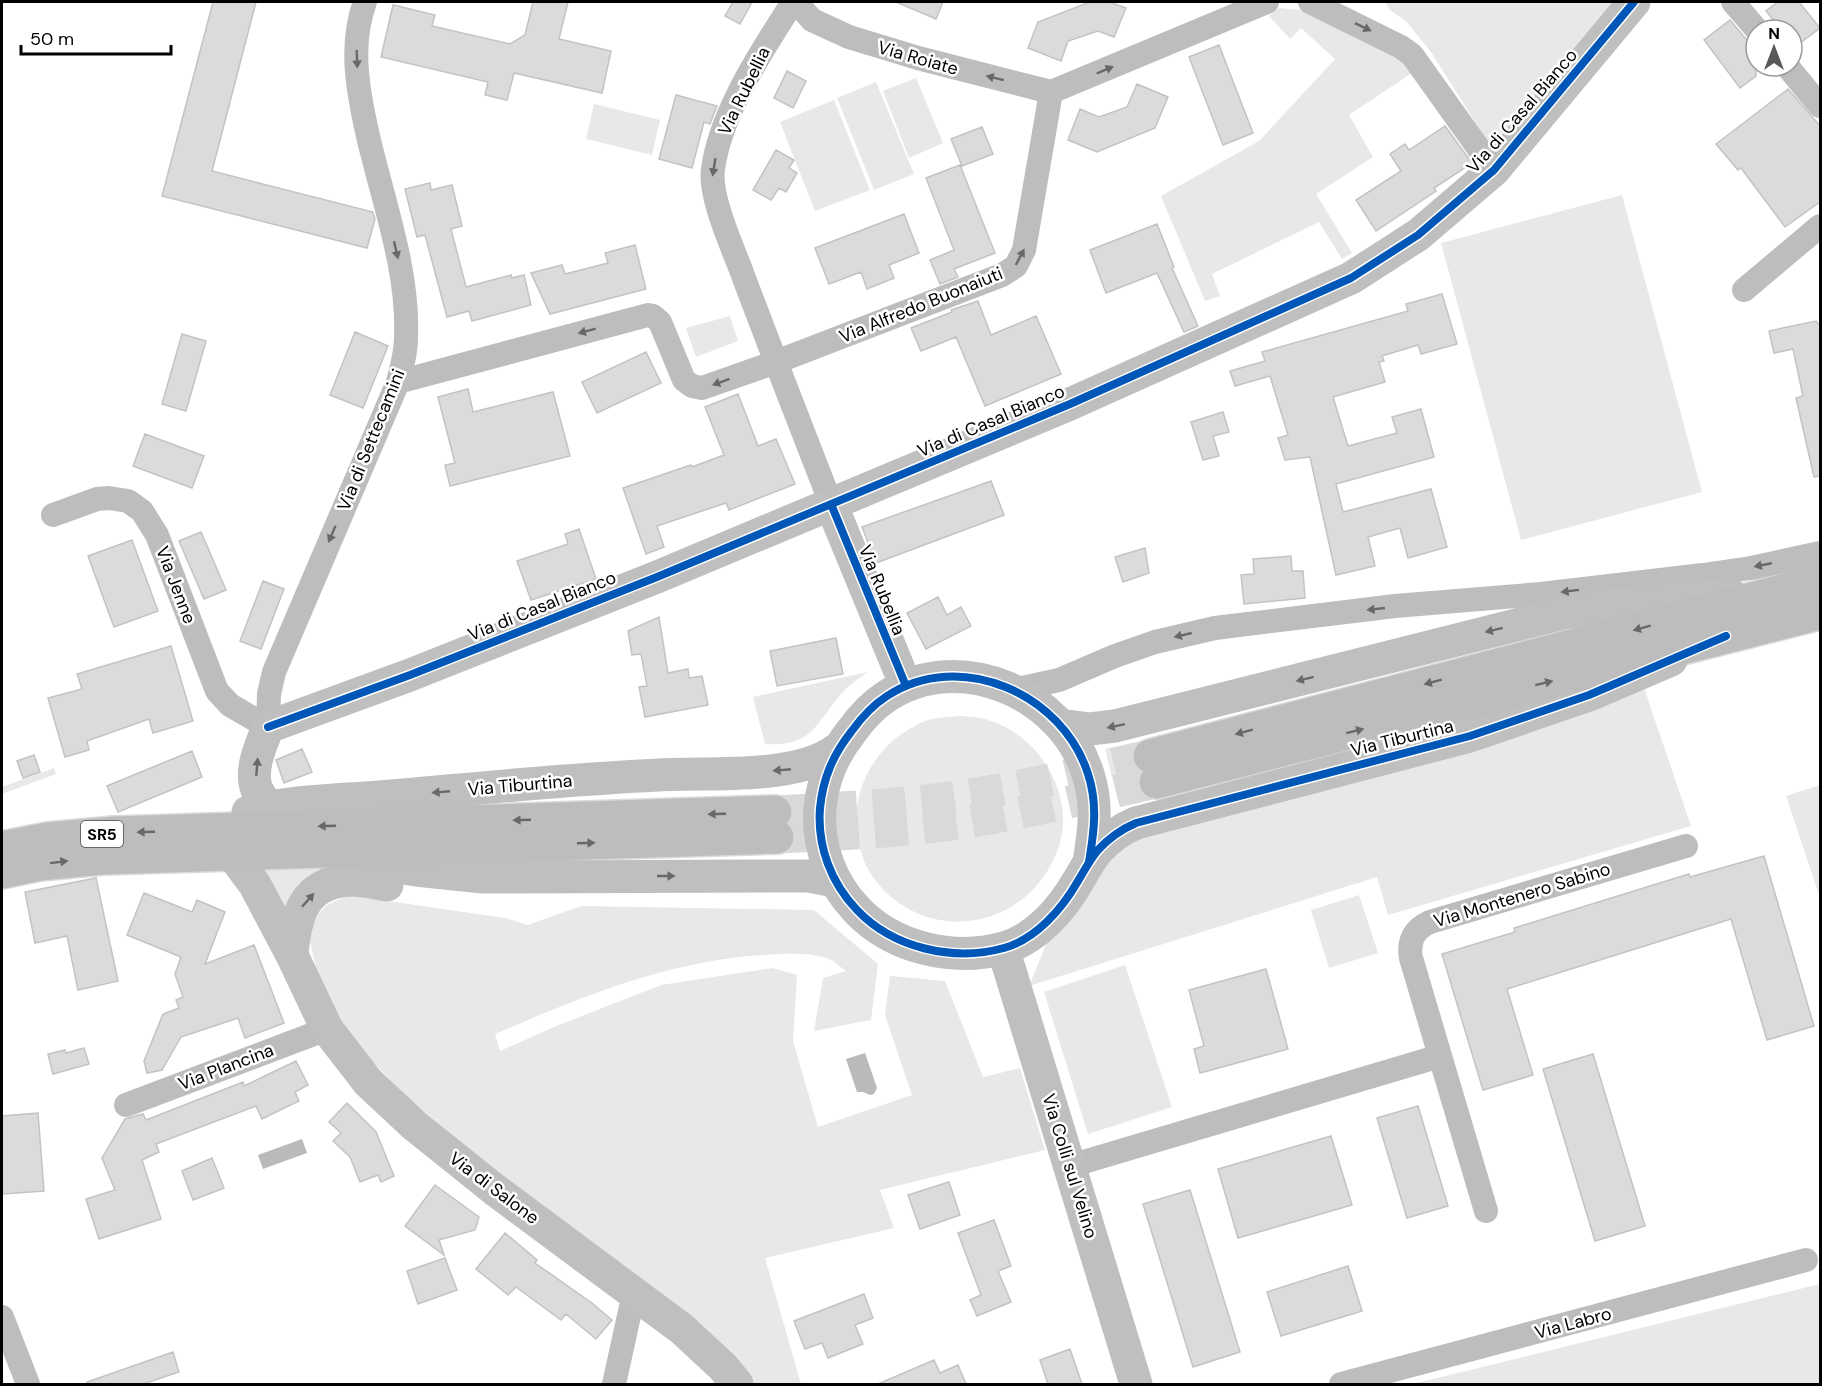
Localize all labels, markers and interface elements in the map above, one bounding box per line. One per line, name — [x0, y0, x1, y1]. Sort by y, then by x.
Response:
scale bar — [21, 18, 171, 56]
north arrow — [1744, 18, 1804, 78]
one-way arrow — [1354, 22, 1371, 31]
text: N — [1768, 23, 1780, 44]
text: 50 m — [30, 27, 74, 51]
street label: Via Roiate — [875, 35, 961, 81]
street label: Via Rubellia — [712, 43, 776, 139]
street label: Via di Casal Bianco — [1461, 44, 1583, 178]
one-way arrow — [352, 49, 361, 68]
one-way arrow — [1096, 64, 1114, 74]
one-way arrow — [985, 73, 1003, 82]
one-way arrow — [709, 158, 718, 177]
one-way arrow — [391, 240, 401, 259]
one-way arrow — [1015, 248, 1025, 265]
street label: Via Alfredo Buonaiuti — [836, 261, 1006, 349]
one-way arrow — [578, 327, 596, 336]
street label: Via di Settecamini — [332, 366, 410, 514]
one-way arrow — [712, 378, 730, 388]
street label: Via di Casal Bianco — [914, 379, 1068, 463]
one-way arrow — [328, 526, 337, 543]
street label: Via Rubellia — [853, 541, 911, 639]
street label: Via Jenne — [150, 543, 202, 627]
one-way arrow — [1754, 561, 1773, 570]
street label: Via di Casal Bianco — [464, 565, 620, 647]
one-way arrow — [1560, 586, 1579, 596]
one-way arrow — [1366, 604, 1385, 613]
one-way arrow — [1633, 624, 1651, 633]
one-way arrow — [1485, 626, 1503, 636]
one-way arrow — [1174, 631, 1192, 641]
one-way arrow — [1296, 674, 1314, 684]
one-way arrow — [1535, 677, 1553, 687]
one-way arrow — [1424, 678, 1442, 688]
street label: Via Tiburtina — [1348, 714, 1456, 762]
one-way arrow — [1106, 722, 1125, 731]
one-way arrow — [1347, 726, 1365, 735]
one-way arrow — [1235, 727, 1253, 737]
one-way arrow — [252, 758, 262, 777]
one-way arrow — [773, 765, 792, 775]
street label: Via Tiburtina — [467, 768, 573, 802]
one-way arrow — [432, 787, 451, 796]
one-way arrow — [707, 809, 726, 818]
one-way arrow — [512, 815, 531, 824]
road number: SR5 — [81, 821, 123, 847]
one-way arrow — [318, 821, 337, 830]
one-way arrow — [136, 827, 155, 836]
one-way arrow — [576, 838, 595, 848]
one-way arrow — [50, 857, 69, 867]
street label: Via Montenero Sabino — [1431, 857, 1613, 933]
one-way arrow — [656, 872, 675, 881]
one-way arrow — [301, 893, 314, 908]
street label: Via Plancina — [175, 1038, 277, 1096]
street label: Via Colli sul Velino — [1037, 1091, 1103, 1241]
street label: Via di Salone — [444, 1146, 544, 1230]
street label: Via Labro — [1532, 1301, 1614, 1345]

